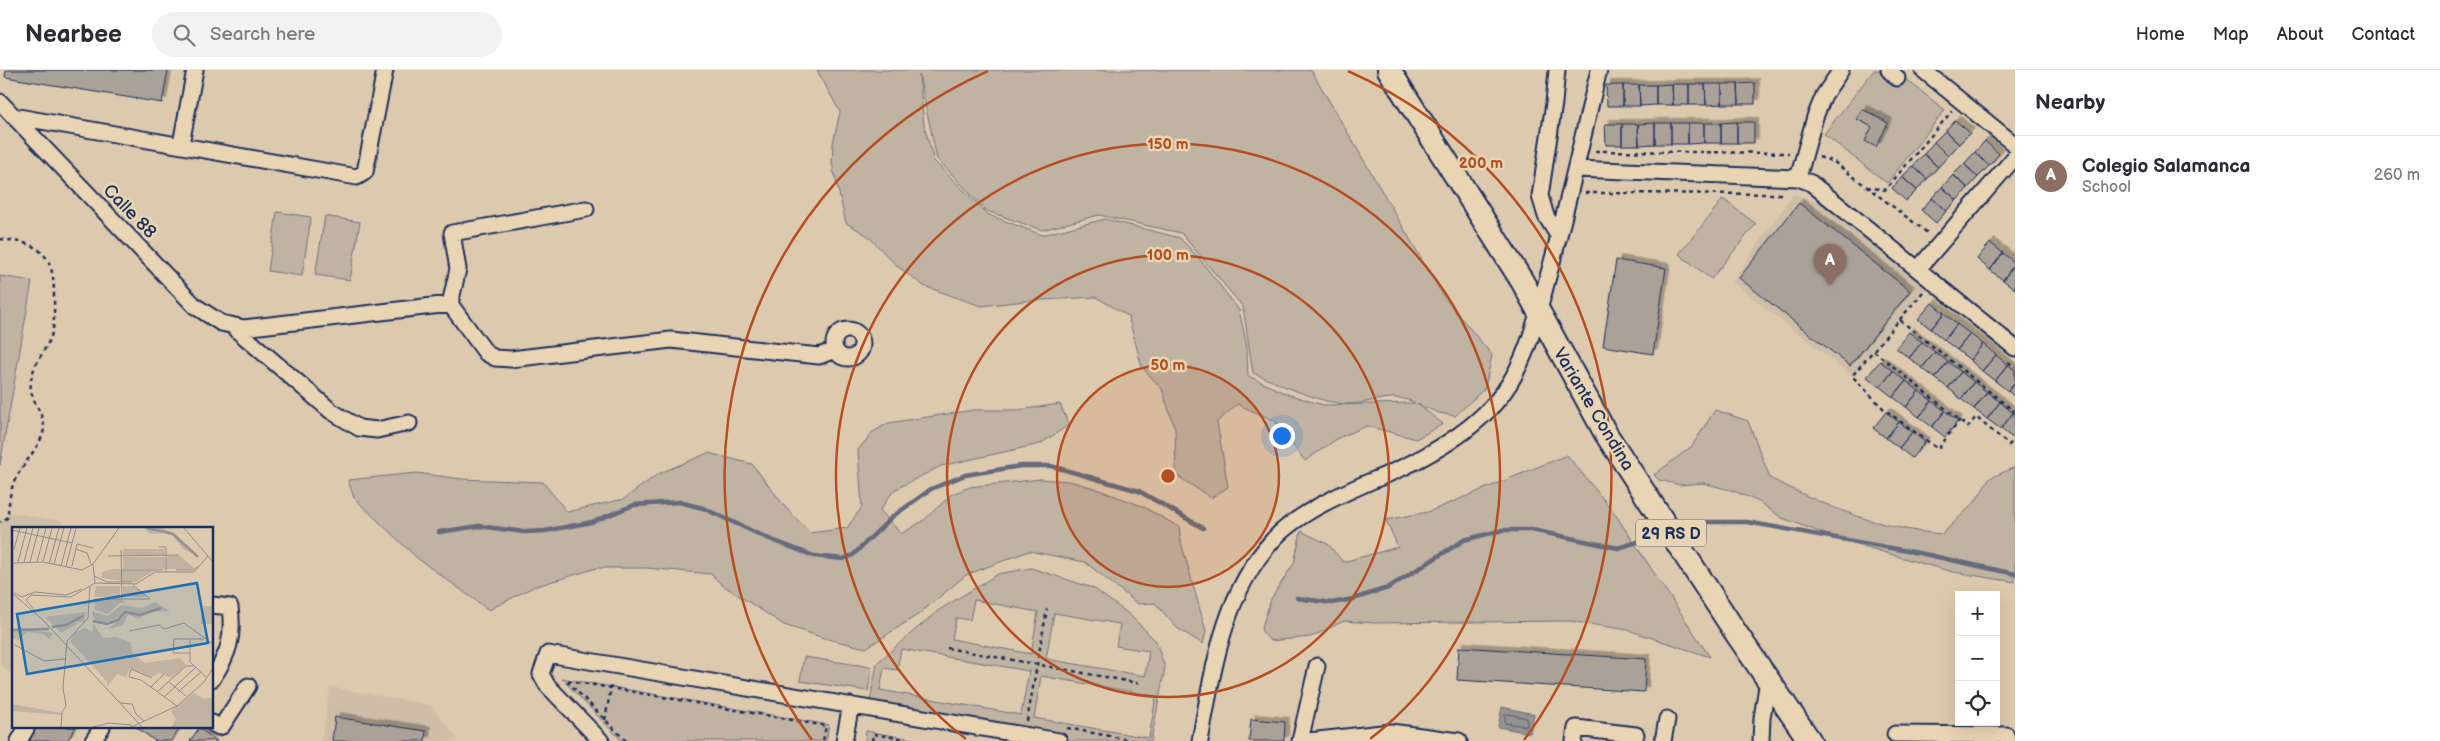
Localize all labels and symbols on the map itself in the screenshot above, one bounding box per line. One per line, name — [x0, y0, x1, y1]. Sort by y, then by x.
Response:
text: 150 m — [1147, 135, 1189, 154]
text: 200 m — [1459, 154, 1503, 173]
street label: Calle 88 — [99, 180, 161, 243]
pin: A — [1814, 244, 1846, 285]
text: 100 m — [1147, 246, 1189, 265]
street label: Variante Condina — [1549, 344, 1639, 474]
text: 50 m — [1151, 356, 1186, 375]
your location — [1269, 423, 1295, 449]
centre of rings — [1159, 467, 1177, 485]
road number: 29 RS D — [1636, 519, 1706, 546]
inset map — [12, 527, 214, 728]

